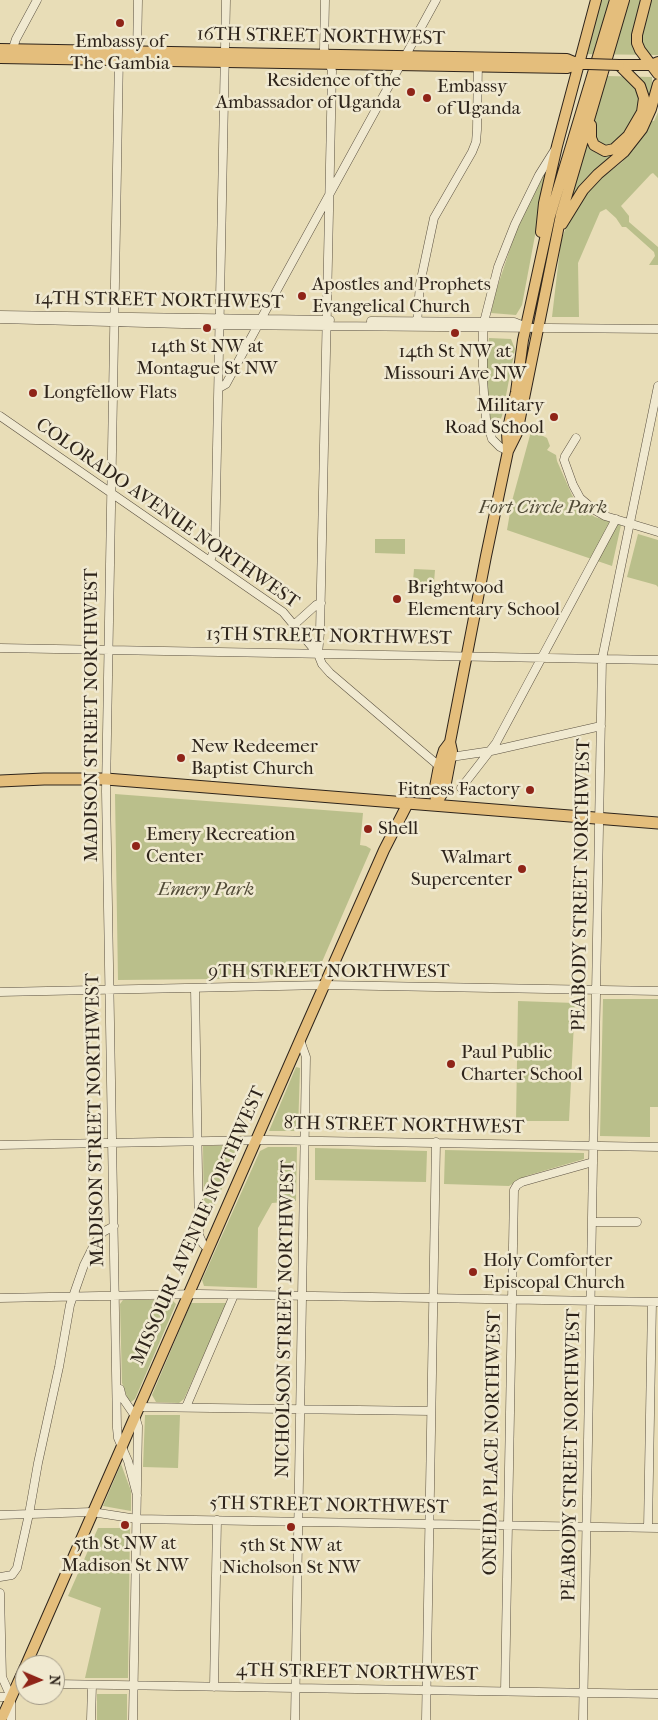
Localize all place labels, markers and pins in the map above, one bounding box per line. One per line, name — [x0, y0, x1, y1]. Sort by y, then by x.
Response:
marker: Embassy of The Gambia — [114, 17, 126, 29]
place label: Embassy of The Gambia — [70, 31, 170, 75]
place label: Residence of the Ambassador of Uganda — [216, 70, 401, 114]
place label: Embassy of Uganda — [437, 76, 521, 120]
marker: Residence of the Ambassador of Uganda — [405, 86, 417, 98]
marker: Embassy of Uganda — [421, 92, 433, 104]
place label: Apostles and Prophets Evangelical Church — [312, 274, 491, 318]
marker: Apostles and Prophets Evangelical Church — [296, 290, 308, 302]
marker: 14th St NW at Montague St NW — [201, 322, 213, 334]
marker: 14th St NW at Missouri Ave NW — [449, 327, 461, 339]
place label: 14th St NW at Montague St NW — [136, 336, 278, 380]
place label: 14th St NW at Missouri Ave NW — [384, 341, 526, 385]
place label: Longfellow Flats — [43, 382, 177, 404]
marker: Longfellow Flats — [27, 387, 39, 399]
place label: Military Road School — [445, 395, 544, 439]
marker: Military Road School — [548, 411, 560, 423]
place label: Brightwood Elementary School — [407, 577, 560, 621]
marker: Brightwood Elementary School — [391, 593, 403, 605]
place label: New Redeemer Baptist Church — [191, 736, 318, 780]
marker: New Redeemer Baptist Church — [175, 752, 187, 764]
place label: Fitness Factory — [397, 779, 520, 801]
marker: Fitness Factory — [524, 784, 536, 796]
place label: Shell — [378, 818, 418, 840]
marker: Shell — [362, 823, 374, 835]
place label: Emery Recreation Center — [146, 824, 295, 868]
marker: Emery Recreation Center — [130, 840, 142, 852]
place label: Walmart Supercenter — [411, 847, 512, 891]
marker: Walmart Supercenter — [516, 863, 528, 875]
place label: Paul Public Charter School — [461, 1042, 583, 1086]
marker: Paul Public Charter School — [445, 1058, 457, 1070]
place label: Holy Comforter Episcopal Church — [483, 1250, 625, 1294]
marker: Holy Comforter Episcopal Church — [467, 1266, 479, 1278]
marker: 5th St NW at Madison St NW — [119, 1519, 131, 1531]
marker: 5th St NW at Nicholson St NW — [285, 1521, 297, 1533]
place label: 5th St NW at Madison St NW — [61, 1533, 189, 1577]
place label: 5th St NW at Nicholson St NW — [222, 1535, 360, 1579]

